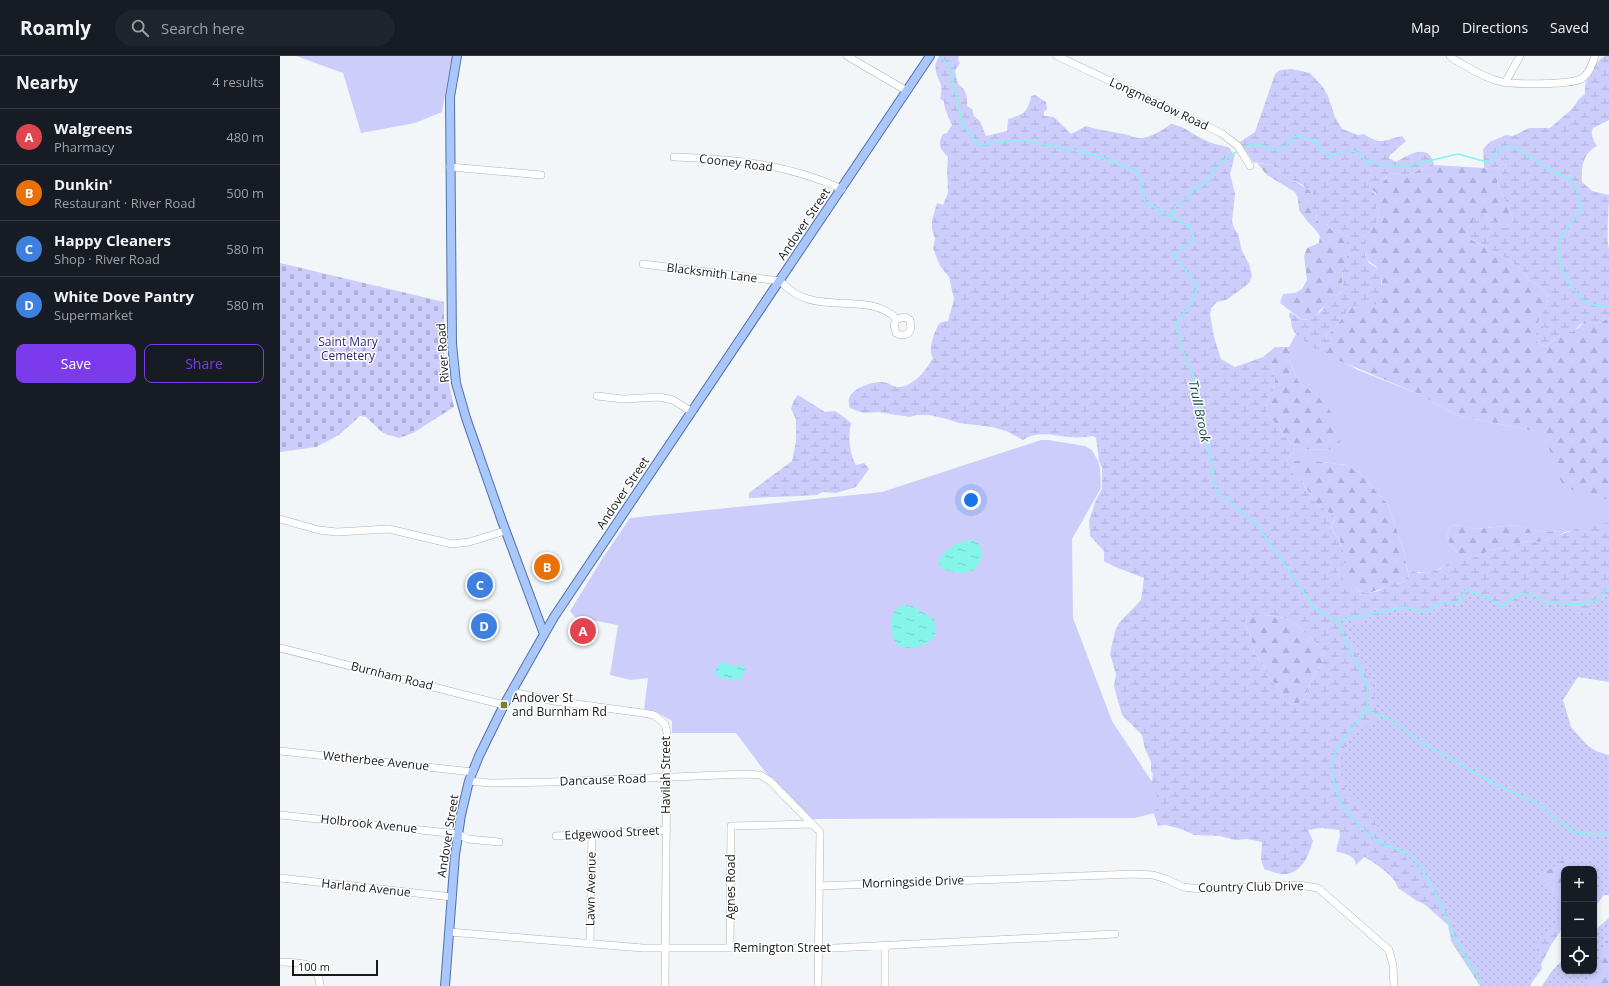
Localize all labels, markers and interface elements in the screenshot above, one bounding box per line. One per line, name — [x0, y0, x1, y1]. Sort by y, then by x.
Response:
search box — [115, 10, 395, 46]
text: Roamly — [20, 15, 91, 41]
icon: search — [129, 17, 151, 39]
text: Search here — [161, 18, 245, 38]
text: Map — [1411, 18, 1440, 37]
text: Directions — [1462, 18, 1528, 37]
text: Saved — [1550, 18, 1589, 37]
text: Nearby — [16, 71, 78, 94]
text: 4 results — [212, 73, 264, 91]
street label: Longmeadow Road — [1107, 73, 1212, 134]
text: Walgreens — [54, 118, 132, 138]
text: A — [25, 128, 33, 146]
text: 480 m — [226, 128, 264, 146]
text: Pharmacy — [54, 138, 114, 156]
street label: Cooney Road — [698, 150, 774, 175]
text: Dunkin' — [54, 174, 113, 194]
text: B — [25, 184, 33, 202]
text: 500 m — [226, 184, 264, 202]
street label: Andover Street — [773, 184, 834, 263]
text: Restaurant · River Road — [54, 194, 195, 212]
text: Happy Cleaners — [54, 230, 171, 250]
text: C — [25, 240, 33, 258]
text: 580 m — [226, 240, 264, 258]
text: Shop · River Road — [54, 250, 160, 268]
street label: Blacksmith Lane — [666, 259, 759, 287]
text: White Dove Pantry — [54, 286, 194, 306]
text: D — [24, 296, 34, 314]
text: 580 m — [226, 296, 264, 314]
text: Supermarket — [54, 306, 133, 324]
street label: River Road — [432, 323, 453, 383]
park label: Saint Mary Cemetery — [318, 333, 379, 364]
button: Save — [16, 344, 136, 383]
button: Share — [144, 344, 264, 383]
water label: Trull Brook — [1185, 378, 1215, 444]
street label: Andover Street — [592, 453, 653, 532]
your location — [961, 490, 981, 510]
pin: B — [534, 552, 560, 582]
pin: C — [467, 570, 493, 600]
pin: D — [471, 611, 497, 641]
pin: A — [570, 616, 596, 646]
street label: Burnham Road — [349, 657, 435, 694]
place label: Andover St and Burnham Rd — [512, 689, 607, 720]
marker: Andover St and Burnham Rd — [499, 700, 509, 710]
street label: Havilah Street — [657, 736, 674, 814]
street label: Wetherbee Avenue — [322, 746, 430, 775]
street label: Dancause Road — [559, 769, 647, 790]
street label: Andover Street — [433, 793, 462, 879]
street label: Holbrook Avenue — [320, 810, 418, 837]
street label: Edgewood Street — [564, 822, 660, 843]
street label: Lawn Avenue — [581, 851, 600, 926]
street label: Agnes Road — [722, 854, 739, 920]
map controls — [1561, 866, 1597, 974]
button: + — [1561, 866, 1597, 902]
street label: Morningside Drive — [861, 871, 965, 892]
street label: Harland Avenue — [321, 874, 412, 901]
street label: Country Club Drive — [1198, 877, 1304, 896]
button: − — [1561, 902, 1597, 938]
button: locate — [1561, 938, 1597, 974]
street label: Remington Street — [733, 939, 831, 956]
scale bar — [292, 958, 378, 977]
text: 100 m — [298, 959, 330, 974]

